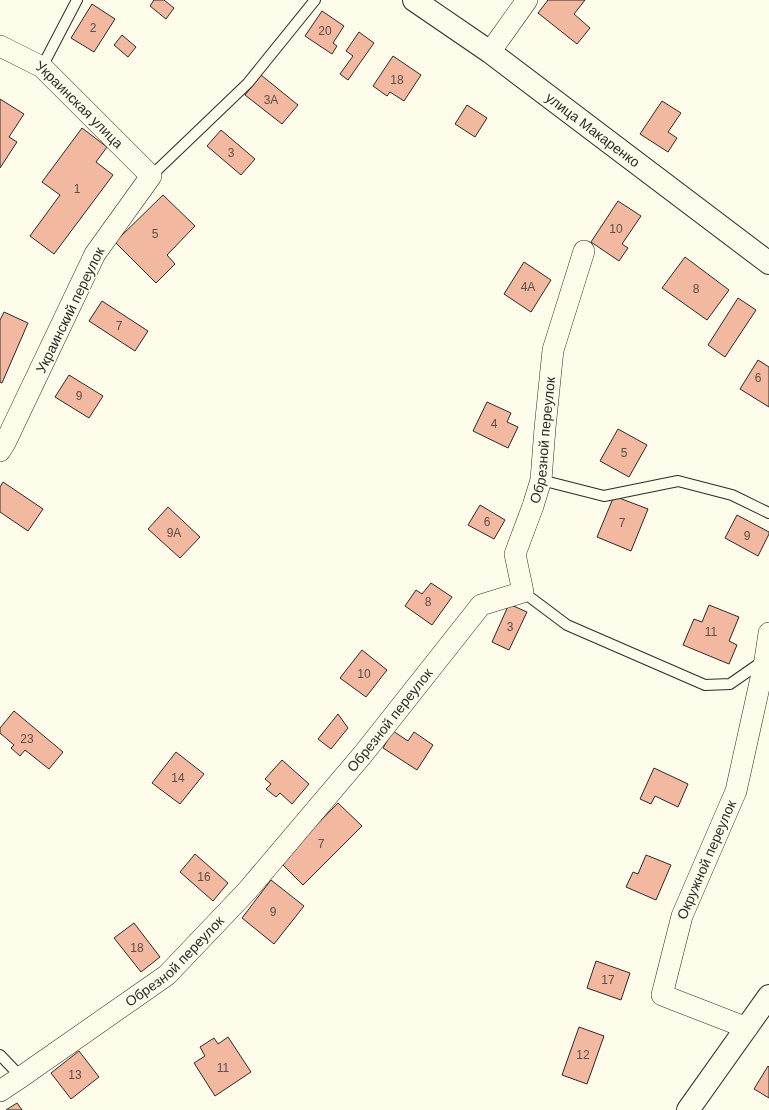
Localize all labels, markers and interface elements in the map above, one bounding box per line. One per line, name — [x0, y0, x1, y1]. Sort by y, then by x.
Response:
house number: 2 — [90, 21, 97, 35]
house number: 20 — [318, 24, 332, 38]
street label: Украинская улица — [34, 57, 127, 152]
house number: 18 — [390, 73, 404, 87]
street label: улица Макаренко — [543, 89, 643, 171]
house number: 3А — [264, 93, 278, 107]
house number: 3 — [228, 146, 235, 160]
house number: 1 — [74, 182, 81, 196]
house number: 10 — [609, 222, 623, 236]
house number: 5 — [152, 227, 159, 241]
street label: Украинский переулок — [33, 244, 108, 375]
house number: 4А — [521, 280, 535, 294]
house number: 8 — [693, 282, 700, 296]
house number: 7 — [116, 319, 123, 333]
house number: 6 — [755, 371, 762, 385]
street label: Обрезной переулок — [526, 375, 558, 505]
house number: 9 — [76, 389, 83, 403]
house number: 4 — [491, 417, 498, 431]
house number: 5 — [621, 446, 628, 460]
house number: 6 — [484, 515, 491, 529]
house number: 7 — [619, 516, 626, 530]
house number: 9А — [167, 526, 181, 540]
house number: 9 — [744, 529, 751, 543]
house number: 8 — [425, 595, 432, 609]
house number: 3 — [507, 620, 514, 634]
house number: 11 — [705, 625, 718, 639]
street label: Обрезной переулок — [344, 665, 436, 775]
house number: 10 — [357, 667, 371, 681]
house number: 23 — [20, 732, 34, 746]
house number: 14 — [171, 771, 185, 785]
street label: Окружной переулок — [674, 797, 739, 922]
house number: 7 — [318, 837, 325, 851]
house number: 16 — [197, 870, 211, 884]
house number: 9 — [270, 905, 277, 919]
street label: Обрезной переулок — [122, 912, 228, 1010]
house number: 18 — [130, 941, 144, 955]
house number: 17 — [601, 973, 615, 987]
house number: 12 — [576, 1048, 590, 1062]
house number: 11 — [217, 1061, 230, 1075]
house number: 13 — [68, 1068, 82, 1082]

